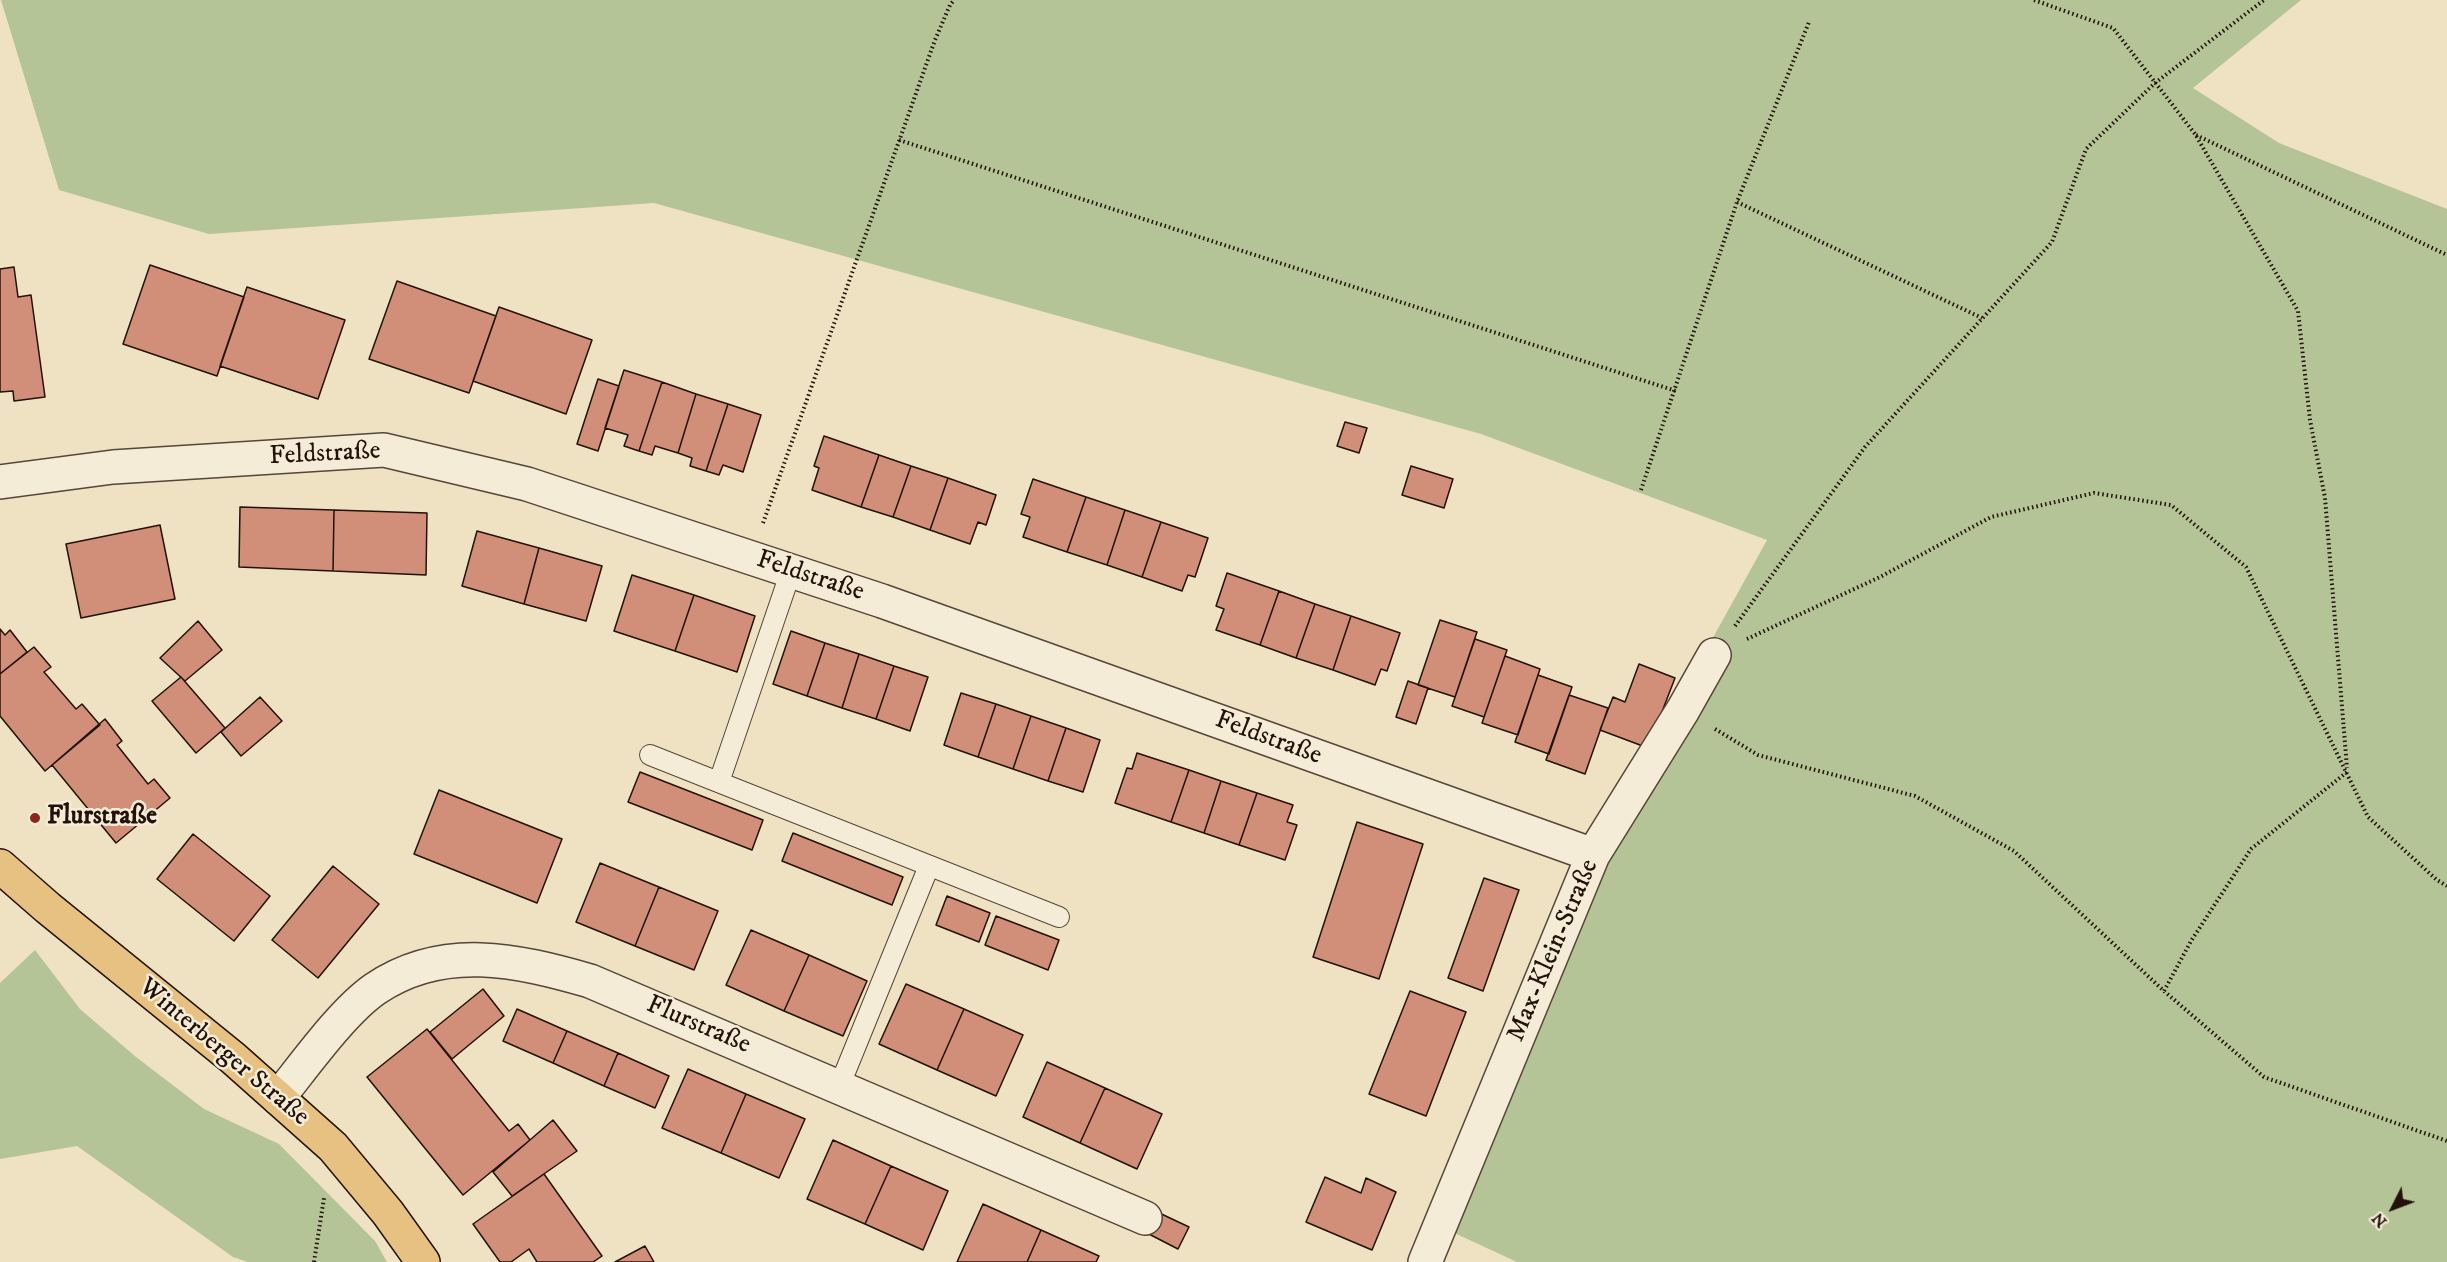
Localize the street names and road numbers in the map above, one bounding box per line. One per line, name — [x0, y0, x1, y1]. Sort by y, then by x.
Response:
street label: Feldstraße — [269, 437, 381, 473]
street label: Feldstraße — [752, 545, 868, 609]
street label: Feldstraße — [1210, 705, 1326, 773]
street label: Max-Klein-Straße — [1502, 855, 1606, 1047]
street label: Winterberger Straße — [131, 973, 315, 1133]
street label: Flurstraße — [641, 990, 755, 1062]

